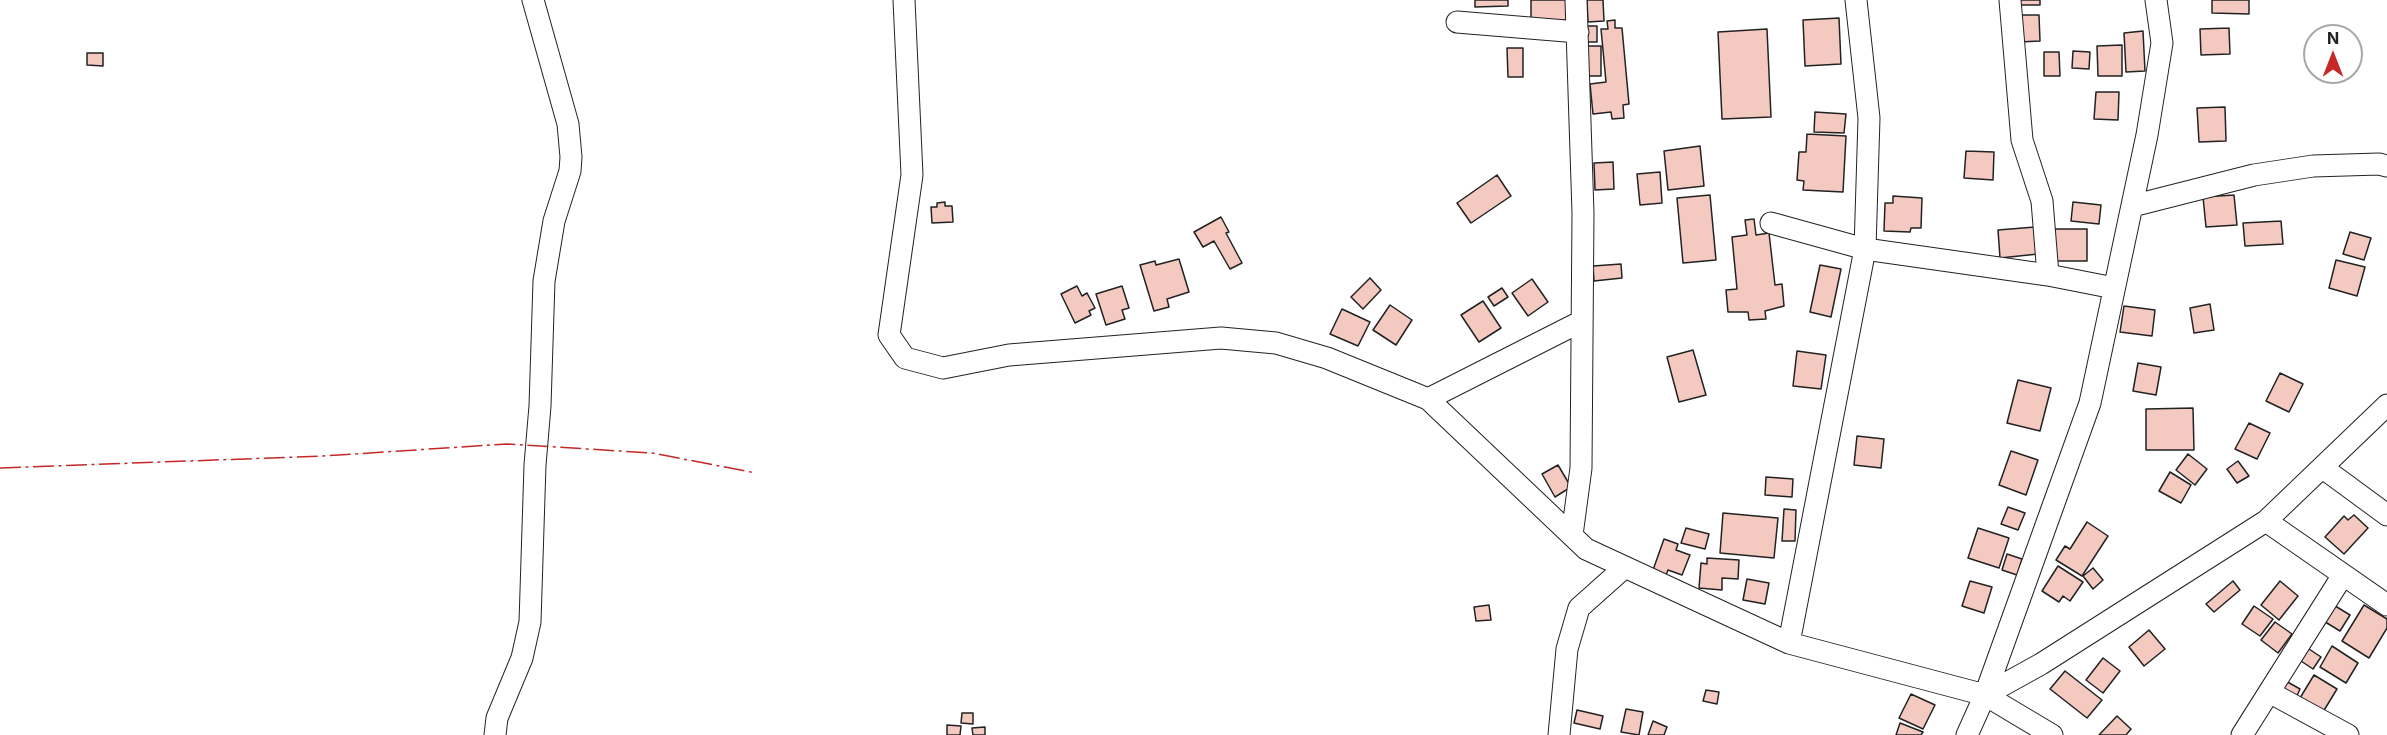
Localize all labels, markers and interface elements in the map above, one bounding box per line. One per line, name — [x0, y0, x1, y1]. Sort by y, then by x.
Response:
north arrow — [2303, 24, 2363, 84]
text: N — [2327, 28, 2339, 48]

